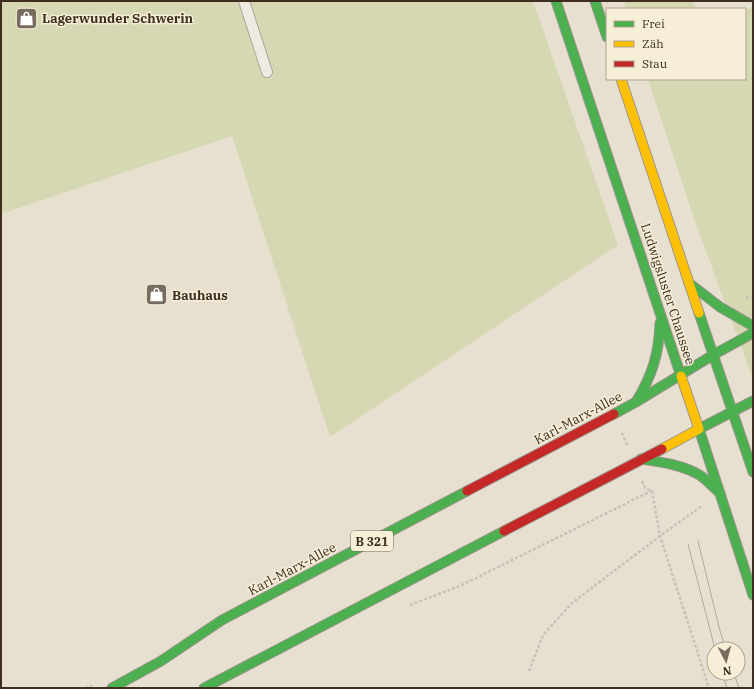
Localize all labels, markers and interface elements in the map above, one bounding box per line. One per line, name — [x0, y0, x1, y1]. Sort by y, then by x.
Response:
shop icon: Lagerwunder Schwerin — [13, 5, 39, 31]
legend — [606, 8, 746, 80]
place label: Lagerwunder Schwerin — [42, 10, 194, 27]
text: Frei — [642, 16, 665, 31]
text: Zäh — [642, 36, 664, 51]
text: Stau — [642, 56, 668, 71]
street label: Ludwigsluster Chaussee — [637, 221, 699, 367]
shop icon: Bauhaus — [144, 282, 170, 308]
place label: Bauhaus — [172, 287, 228, 304]
street label: Karl-Marx-Allee — [531, 388, 625, 448]
road number: B 321 — [351, 531, 393, 551]
street label: Karl-Marx-Allee — [245, 539, 339, 599]
north arrow — [706, 641, 746, 681]
text: N — [722, 664, 732, 678]

